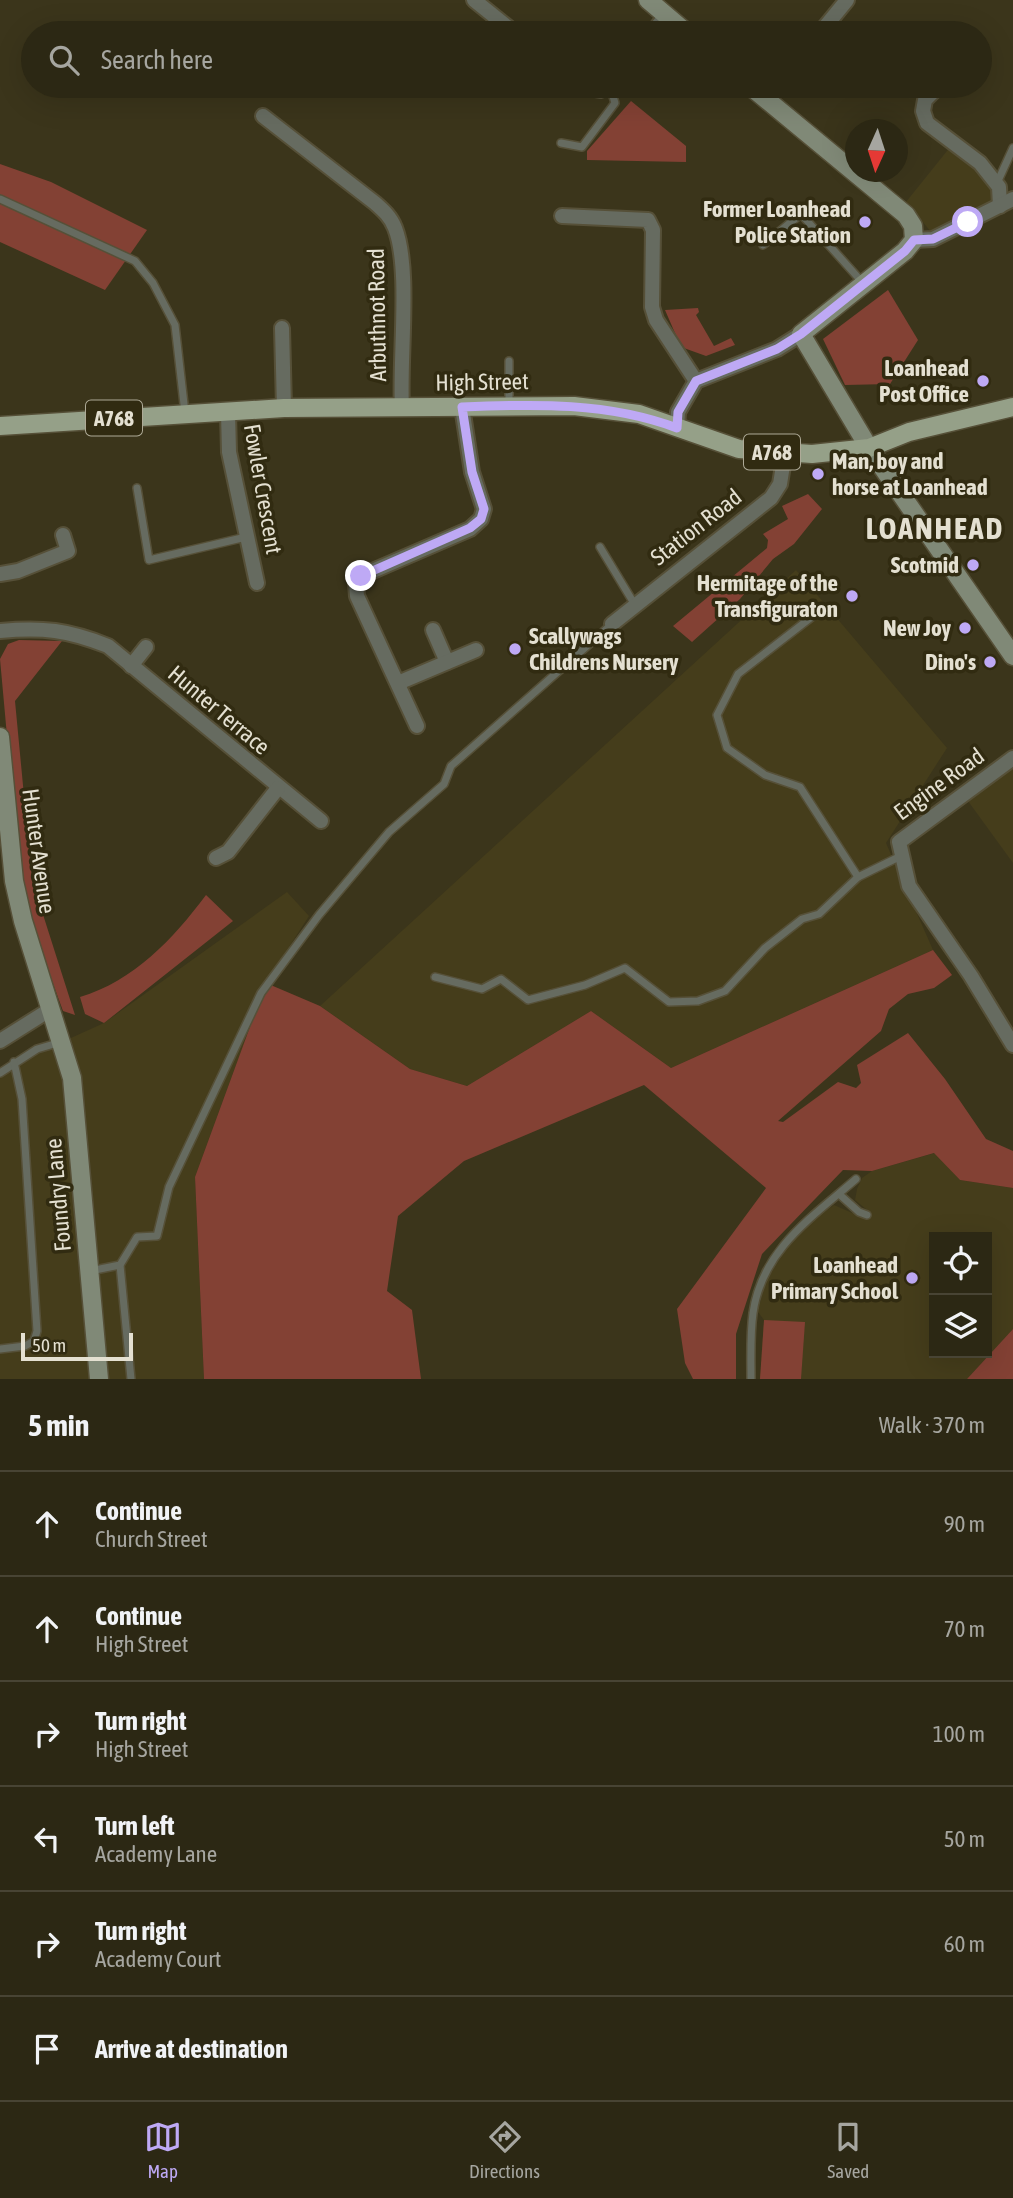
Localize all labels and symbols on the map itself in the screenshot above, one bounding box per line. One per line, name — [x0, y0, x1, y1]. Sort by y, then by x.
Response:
north arrow — [845, 119, 908, 182]
place label: Former Loanhead Police Station — [703, 196, 851, 248]
route start — [952, 206, 983, 237]
marker: Former Loanhead Police Station — [857, 214, 873, 230]
street label: Arbuthnot Road — [363, 248, 391, 382]
place label: Loanhead Post Office — [879, 355, 969, 407]
street label: High Street — [435, 368, 529, 396]
marker: Loanhead Post Office — [975, 373, 991, 389]
road number: A768 — [86, 400, 142, 436]
street label: Fowler Crescent — [239, 422, 287, 556]
road number: A768 — [744, 434, 800, 470]
place label: Man, boy and horse at Loanhead — [832, 448, 988, 500]
marker: Man, boy and horse at Loanhead — [810, 466, 826, 482]
street label: Station Road — [645, 484, 747, 570]
district label: LOANHEAD — [866, 511, 1004, 545]
place label: Scotmid — [891, 552, 959, 578]
marker: Scotmid — [965, 557, 981, 573]
route end — [345, 560, 376, 591]
place label: Hermitage of the Transfiguraton — [697, 570, 838, 622]
marker: Hermitage of the Transfiguraton — [844, 588, 860, 604]
place label: New Joy — [883, 615, 952, 641]
marker: New Joy — [957, 620, 973, 636]
place label: Scallywags Childrens Nursery — [529, 623, 679, 675]
marker: Scallywags Childrens Nursery — [507, 641, 523, 657]
place label: Dino's — [925, 649, 976, 675]
marker: Dino's — [982, 654, 998, 670]
street label: Hunter Terrace — [163, 660, 275, 760]
street label: Engine Road — [889, 743, 989, 825]
street label: Hunter Avenue — [17, 787, 61, 915]
street label: Foundry Lane — [40, 1137, 76, 1253]
place label: Loanhead Primary School — [771, 1252, 899, 1304]
marker: Loanhead Primary School — [904, 1270, 920, 1286]
scale bar — [21, 1330, 133, 1362]

